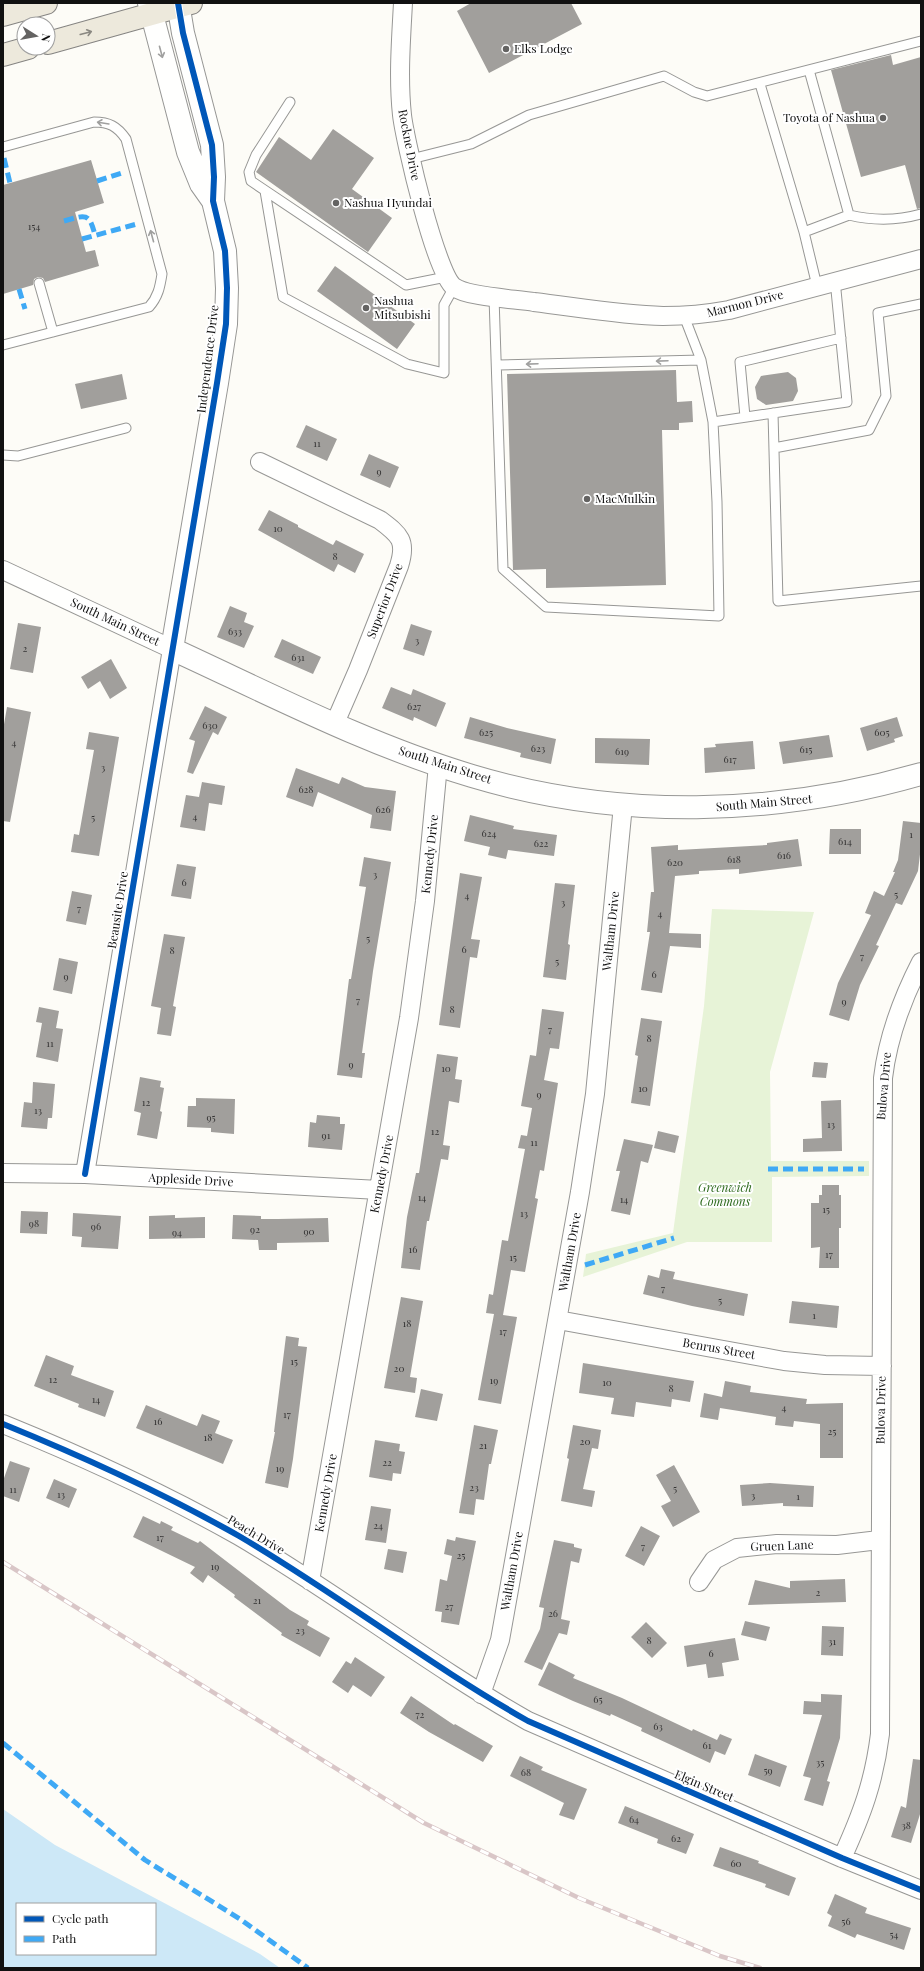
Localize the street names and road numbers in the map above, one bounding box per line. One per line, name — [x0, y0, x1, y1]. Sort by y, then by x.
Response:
street label: Rockne Drive — [395, 108, 425, 182]
street label: Marmon Drive — [705, 286, 785, 320]
street label: Independence Drive — [192, 304, 222, 414]
street label: Superior Drive — [362, 561, 406, 641]
street label: South Main Street — [68, 593, 163, 649]
street label: South Main Street — [397, 742, 494, 787]
street label: South Main Street — [715, 790, 813, 814]
street label: Kennedy Drive — [417, 814, 441, 894]
street label: Beausite Drive — [103, 870, 131, 950]
street label: Waltham Drive — [598, 890, 622, 972]
street label: Bulova Drive — [872, 1051, 894, 1121]
street label: Kennedy Drive — [366, 1133, 396, 1214]
street label: Appleside Drive — [147, 1169, 234, 1189]
street label: Waltham Drive — [554, 1211, 584, 1294]
street label: Benrus Street — [682, 1334, 758, 1362]
street label: Bulova Drive — [871, 1376, 889, 1444]
street label: Kennedy Drive — [310, 1452, 340, 1533]
street label: Peach Drive — [225, 1511, 288, 1558]
street label: Waltham Drive — [496, 1530, 526, 1613]
street label: Gruen Lane — [750, 1536, 814, 1554]
street label: Elgin Street — [672, 1765, 737, 1805]

